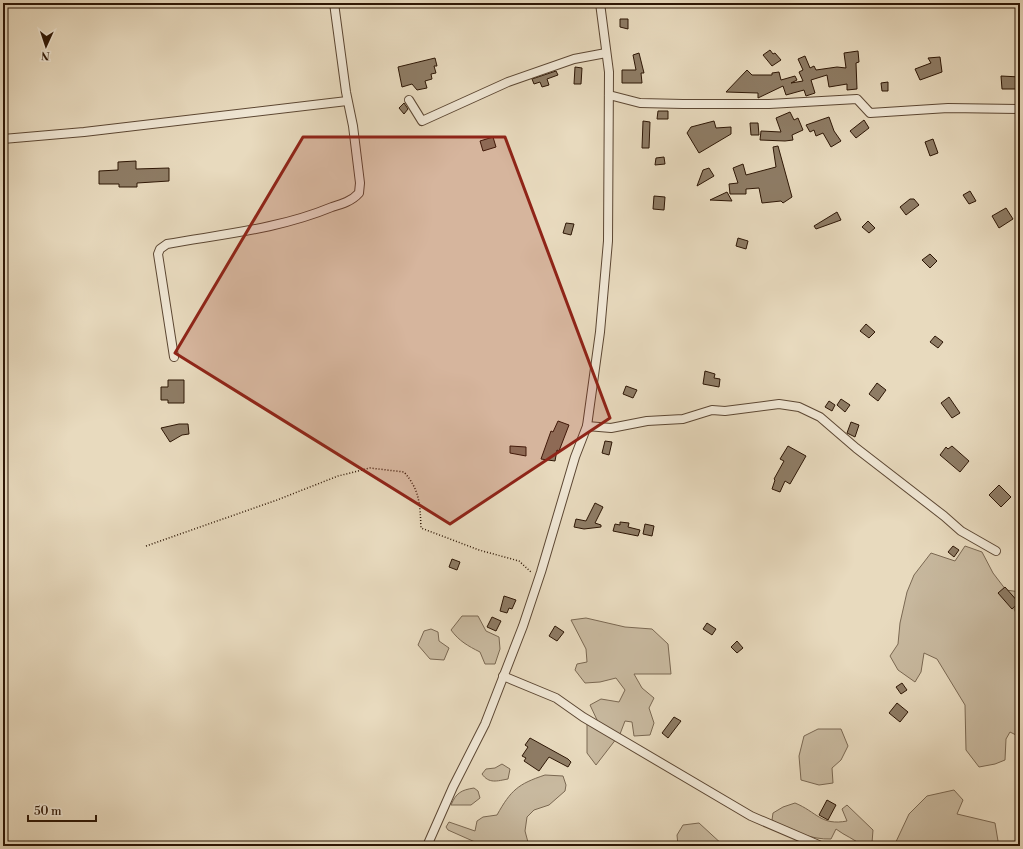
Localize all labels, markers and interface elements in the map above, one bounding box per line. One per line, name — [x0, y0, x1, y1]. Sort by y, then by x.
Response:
north arrow — [26, 26, 66, 66]
text: N — [41, 48, 50, 62]
scale bar — [28, 797, 96, 823]
text: 50 m — [34, 804, 62, 819]

